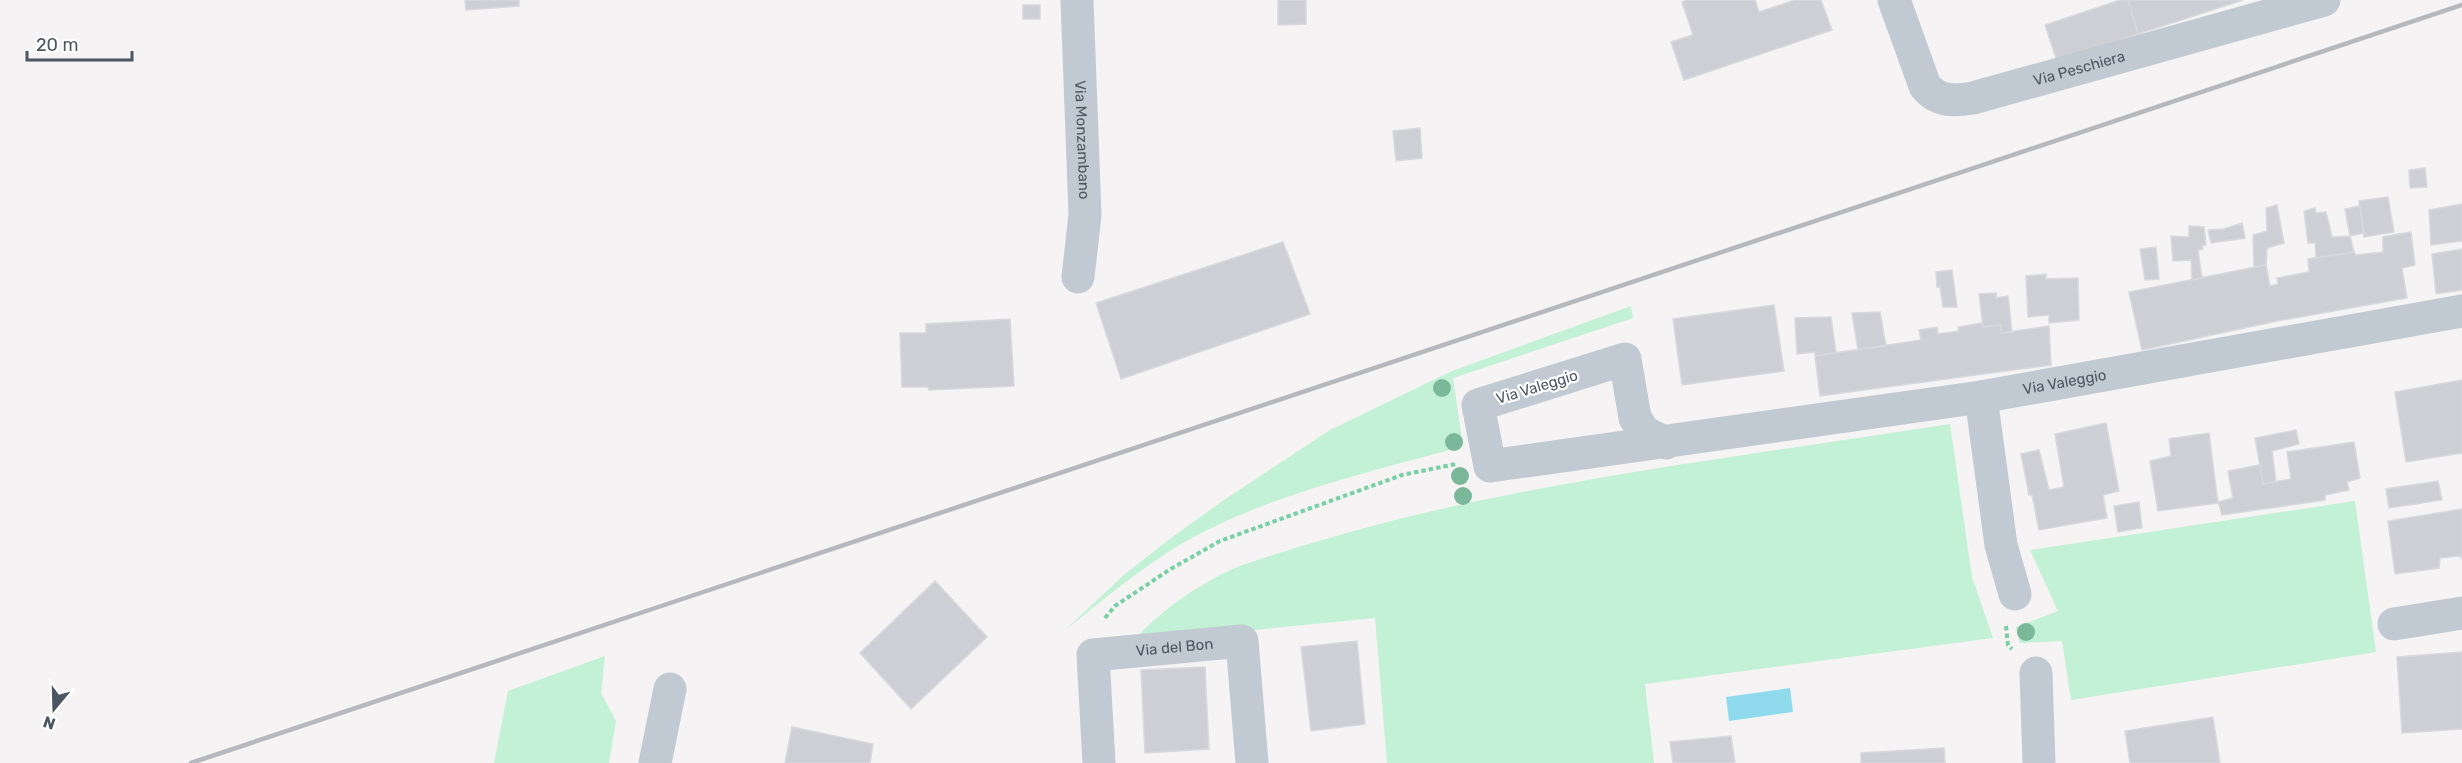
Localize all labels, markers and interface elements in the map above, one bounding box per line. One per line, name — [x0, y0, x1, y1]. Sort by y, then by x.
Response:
scale bar — [27, 24, 132, 62]
text: 20 m — [36, 34, 78, 56]
street label: Via Peschiera — [2031, 47, 2127, 90]
street label: Via Monzambano — [1071, 80, 1093, 200]
street label: Via Valeggio — [1494, 366, 1580, 408]
street label: Via Valeggio — [2021, 366, 2108, 398]
street label: Via del Bon — [1135, 635, 1214, 660]
north arrow — [24, 679, 84, 739]
text: N — [41, 712, 58, 734]

